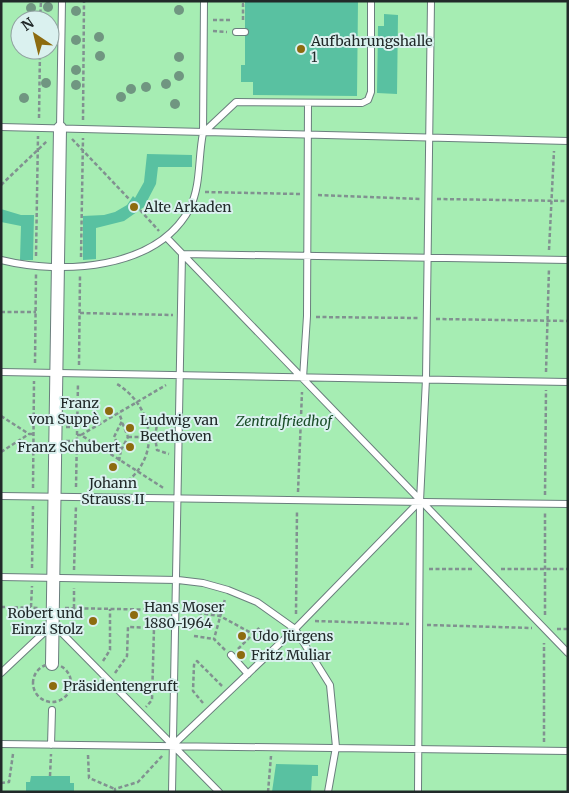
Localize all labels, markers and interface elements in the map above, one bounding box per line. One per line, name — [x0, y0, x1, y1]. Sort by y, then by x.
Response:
north arrow — [10, 10, 60, 60]
text: N — [18, 14, 37, 35]
place label: Aufbahrungshalle 1 — [310, 32, 433, 66]
marker: Aufbahrungshalle 1 — [295, 43, 307, 55]
place label: Alte Arkaden — [143, 198, 232, 216]
marker: Alte Arkaden — [128, 201, 140, 213]
place label: Franz von Suppè — [28, 394, 99, 428]
marker: Franz von Suppè — [103, 405, 115, 417]
place label: Ludwig van Beethoven — [140, 411, 218, 445]
park label: Zentralfriedhof — [235, 412, 334, 430]
marker: Ludwig van Beethoven — [124, 422, 136, 434]
place label: Franz Schubert — [17, 438, 121, 456]
marker: Franz Schubert — [124, 441, 136, 453]
marker: Johann Strauss II — [107, 461, 119, 473]
place label: Johann Strauss II — [81, 474, 145, 508]
place label: Hans Moser 1880-1964 — [144, 598, 225, 632]
place label: Robert und Einzi Stolz — [8, 604, 84, 638]
marker: Hans Moser 1880-1964 — [128, 609, 140, 621]
marker: Robert und Einzi Stolz — [87, 615, 99, 627]
place label: Udo Jürgens — [252, 627, 334, 645]
marker: Udo Jürgens — [236, 630, 248, 642]
place label: Fritz Muliar — [251, 646, 331, 664]
marker: Fritz Muliar — [235, 649, 247, 661]
place label: Präsidentengruft — [63, 677, 178, 695]
marker: Präsidentengruft — [47, 680, 59, 692]

